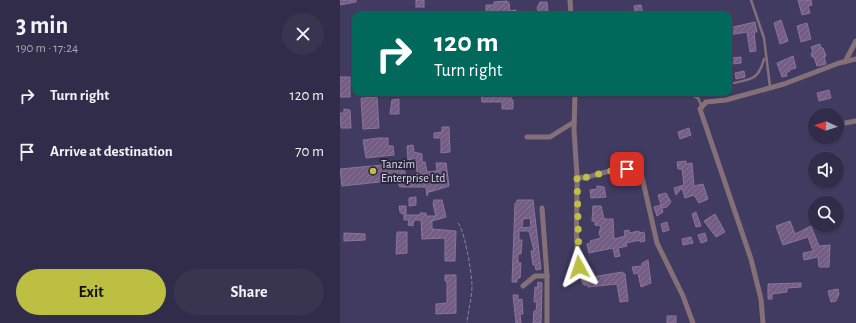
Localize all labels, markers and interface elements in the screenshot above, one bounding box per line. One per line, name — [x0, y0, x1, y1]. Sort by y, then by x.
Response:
button: close — [282, 13, 324, 55]
text: 3 min — [16, 14, 68, 38]
icon: right — [368, 28, 420, 80]
text: 120 m — [434, 29, 499, 57]
text: 190 m · 17:24 — [16, 42, 78, 55]
text: Turn right — [434, 62, 503, 80]
icon: right — [16, 85, 38, 107]
text: Turn right — [50, 88, 109, 103]
text: 120 m — [290, 88, 324, 103]
north arrow — [808, 108, 844, 144]
map controls — [808, 108, 844, 232]
icon: arrive — [16, 141, 38, 163]
text: Arrive at destination — [50, 144, 173, 159]
text: 70 m — [295, 144, 324, 159]
pin — [610, 152, 644, 186]
button: sound — [808, 152, 844, 188]
place label: Tanzim Enterprise Ltd — [381, 158, 446, 184]
icon: arrive — [616, 158, 638, 180]
marker: Tanzim Enterprise Ltd — [368, 166, 378, 176]
button: search — [808, 196, 844, 232]
position arrow — [558, 246, 600, 288]
button: Exit — [16, 269, 166, 315]
button: Share — [174, 269, 324, 315]

